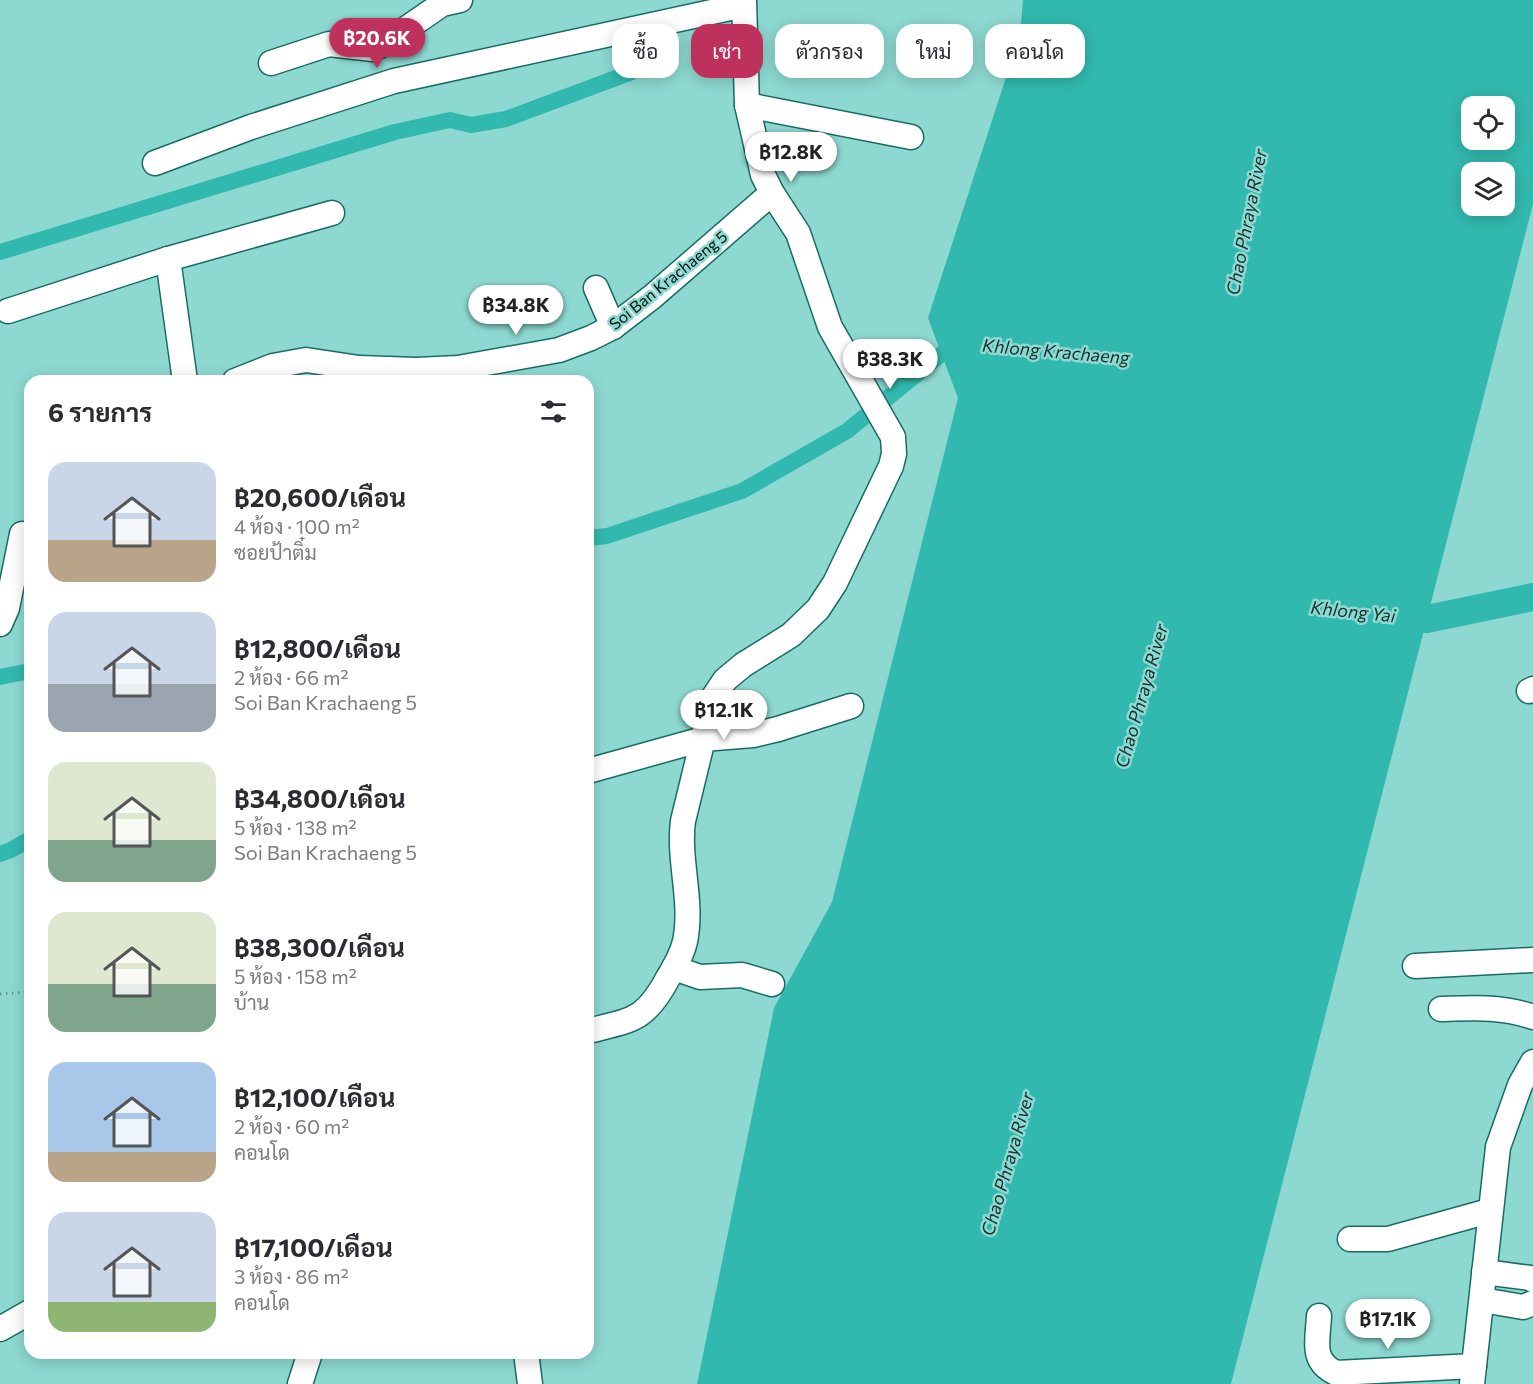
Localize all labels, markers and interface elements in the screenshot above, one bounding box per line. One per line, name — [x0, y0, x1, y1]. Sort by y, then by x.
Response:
pin: ฿20.6K — [328, 18, 426, 69]
chip: ซื้อ — [612, 24, 679, 78]
chip: เช่า — [691, 24, 763, 78]
chip: ตัวกรอง — [775, 24, 884, 78]
chip: ใหม่ — [896, 24, 973, 78]
chip: คอนโด — [985, 24, 1085, 78]
text: ฿20.6K — [343, 25, 411, 49]
map controls — [1461, 96, 1515, 216]
button: locate — [1461, 96, 1515, 150]
pin: ฿12.8K — [742, 132, 840, 183]
text: ฿12.8K — [759, 139, 823, 163]
water label: Chao Phraya River — [1221, 146, 1271, 297]
button: layers — [1461, 162, 1515, 216]
street label: Soi Ban Krachaeng 5 — [605, 226, 731, 333]
pin: ฿34.8K — [467, 285, 565, 336]
text: ฿34.8K — [482, 292, 550, 316]
water label: Khlong Krachaeng — [981, 334, 1132, 369]
pin: ฿38.3K — [841, 339, 939, 390]
text: ฿38.3K — [857, 346, 923, 370]
icon: filters — [537, 395, 570, 428]
text: 6 รายการ — [48, 396, 152, 427]
text: ฿20,600/เดือน — [234, 481, 406, 512]
icon: home — [96, 486, 168, 558]
text: 4 ห้อง · 100 m² — [234, 514, 360, 538]
text: ซอยป้าติ๋ม — [234, 540, 317, 564]
water label: Khlong Yai — [1310, 596, 1398, 627]
water label: Chao Phraya River — [1110, 621, 1172, 770]
text: ฿12,800/เดือน — [234, 632, 401, 663]
icon: home — [96, 636, 168, 708]
text: 2 ห้อง · 66 m² — [234, 665, 348, 689]
text: Soi Ban Krachaeng 5 — [234, 690, 417, 714]
pin: ฿12.1K — [675, 690, 773, 741]
text: ฿12.1K — [694, 697, 754, 721]
text: ฿34,800/เดือน — [234, 782, 406, 813]
icon: home — [96, 786, 168, 858]
text: 5 ห้อง · 138 m² — [234, 815, 357, 839]
text: Soi Ban Krachaeng 5 — [234, 840, 417, 864]
text: ฿38,300/เดือน — [234, 931, 405, 962]
icon: home — [96, 936, 168, 1008]
text: 5 ห้อง · 158 m² — [234, 964, 357, 988]
text: บ้าน — [234, 990, 269, 1014]
text: ฿12,100/เดือน — [234, 1081, 395, 1112]
icon: home — [96, 1086, 168, 1158]
water label: Chao Phraya River — [976, 1089, 1038, 1238]
text: 2 ห้อง · 60 m² — [234, 1114, 349, 1138]
text: คอนโด — [234, 1140, 290, 1164]
text: ฿17,100/เดือน — [234, 1231, 393, 1262]
icon: home — [96, 1236, 168, 1308]
text: 3 ห้อง · 86 m² — [234, 1264, 349, 1288]
text: คอนโด — [234, 1290, 290, 1314]
pin: ฿17.1K — [1339, 1299, 1437, 1350]
text: ฿17.1K — [1359, 1306, 1417, 1330]

